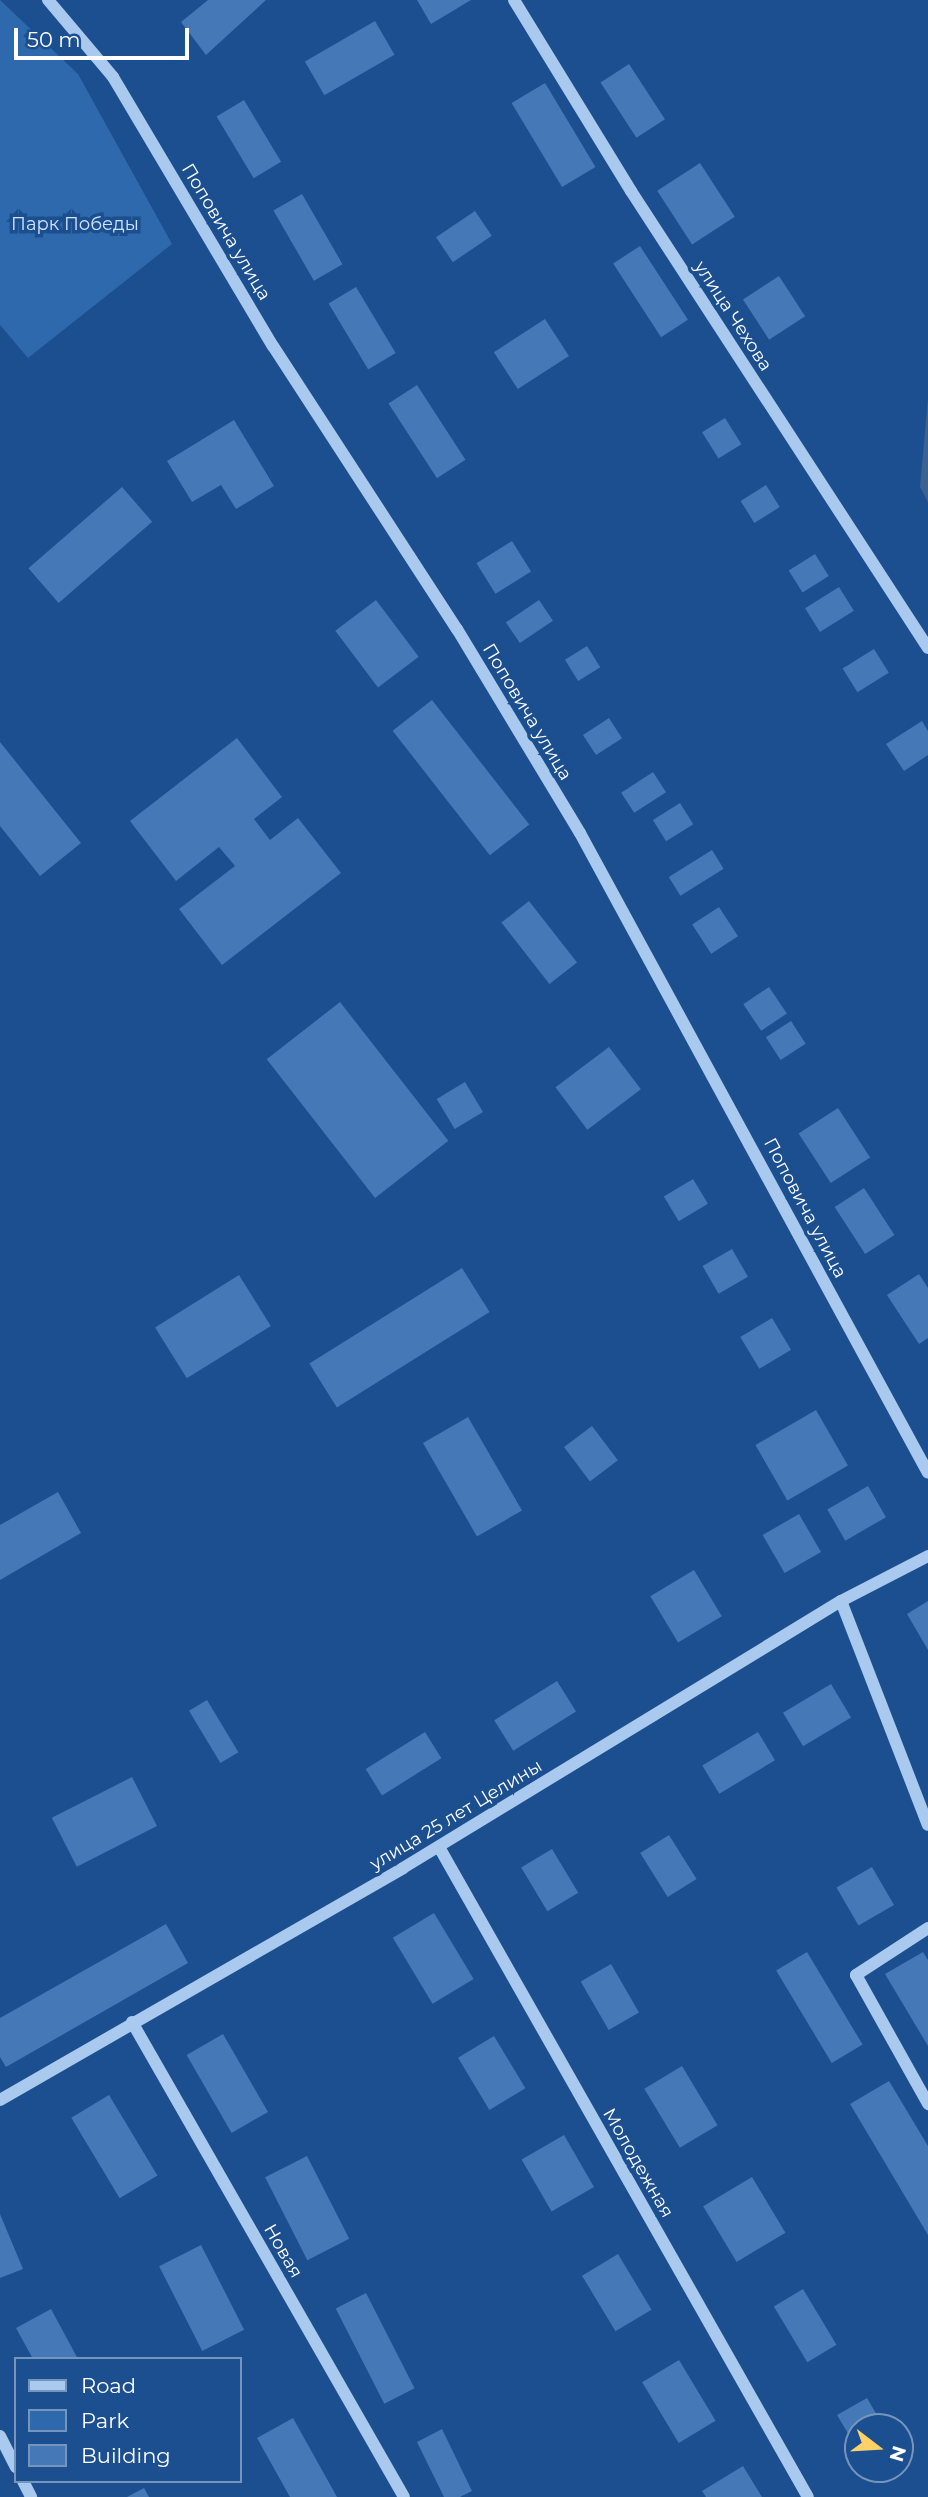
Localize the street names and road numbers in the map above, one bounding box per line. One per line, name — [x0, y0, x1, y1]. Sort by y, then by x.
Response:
street label: Поповича улица — [177, 160, 275, 304]
street label: улица Чехова — [689, 257, 777, 375]
street label: Поповича улица — [478, 640, 576, 784]
street label: Поповича улица — [759, 1134, 851, 1282]
street label: улица 25 лет Целины — [366, 1755, 546, 1875]
street label: Молодежная — [598, 2105, 678, 2221]
street label: Новая — [259, 2220, 307, 2282]

